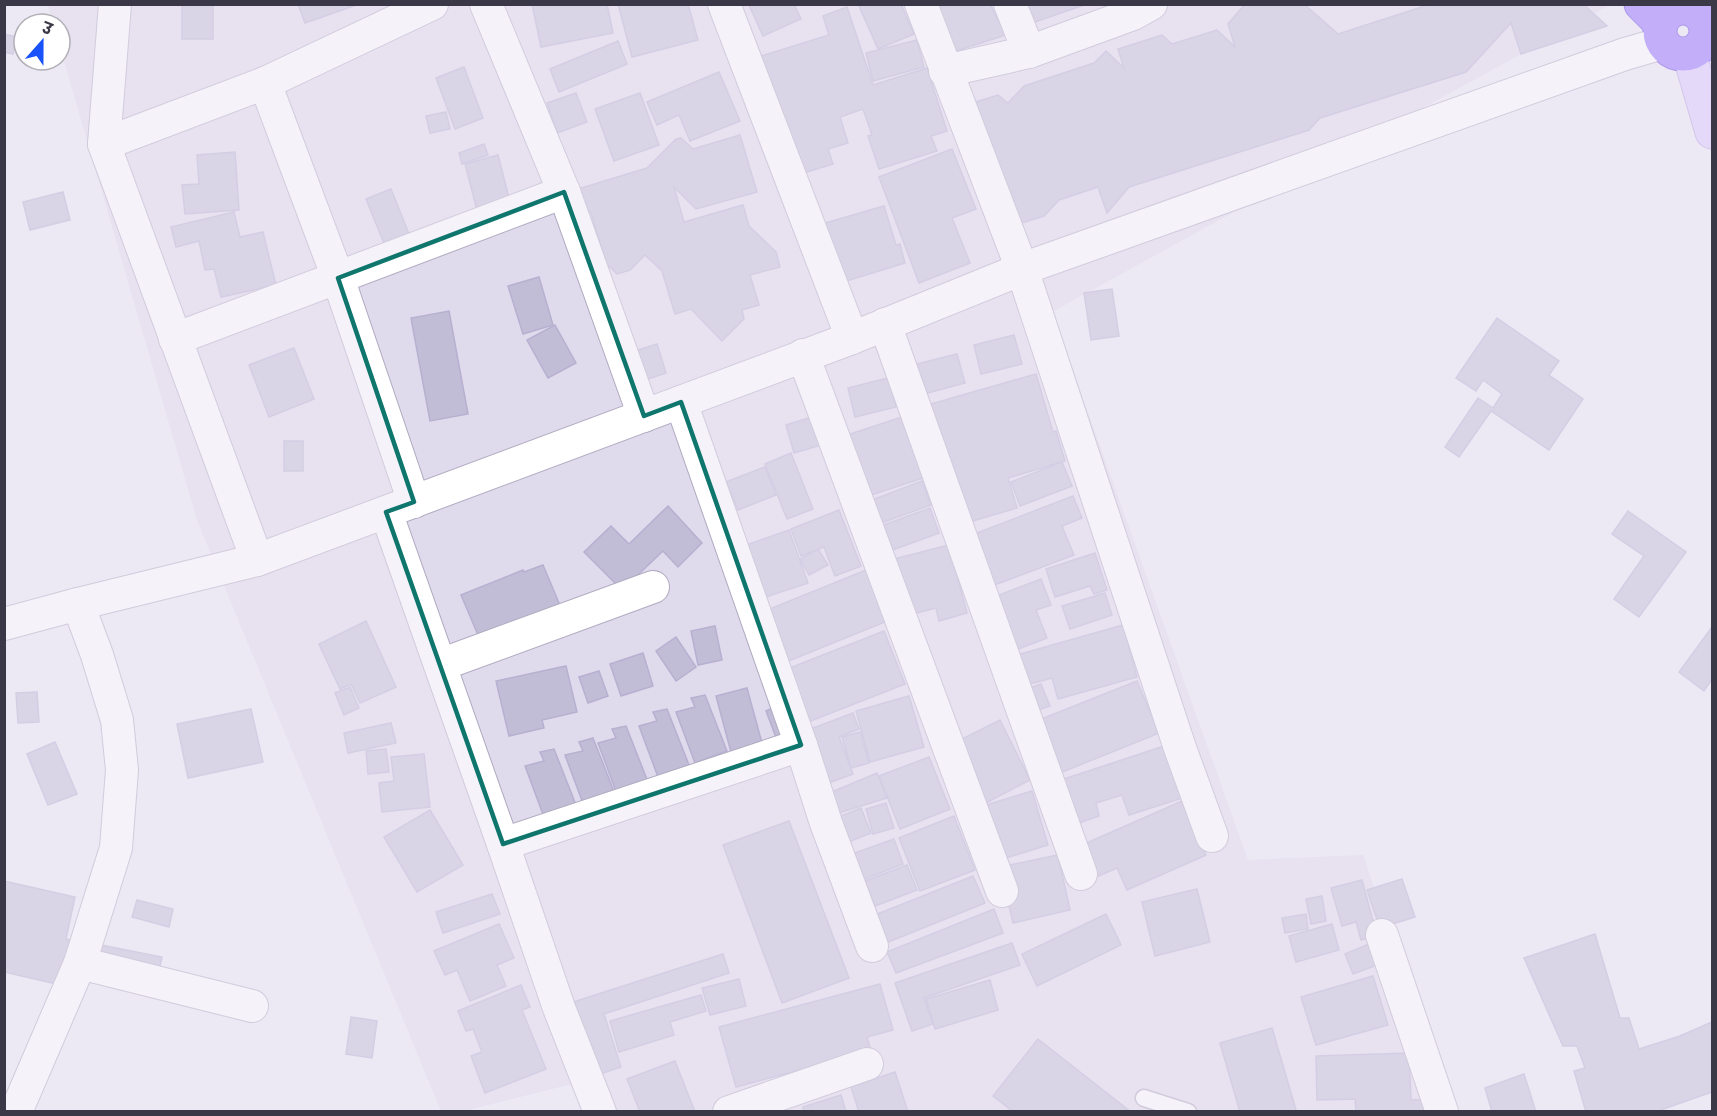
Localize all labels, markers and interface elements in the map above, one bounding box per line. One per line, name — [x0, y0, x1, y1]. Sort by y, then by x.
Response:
north arrow — [12, 12, 72, 72]
text: उ — [38, 16, 56, 41]

